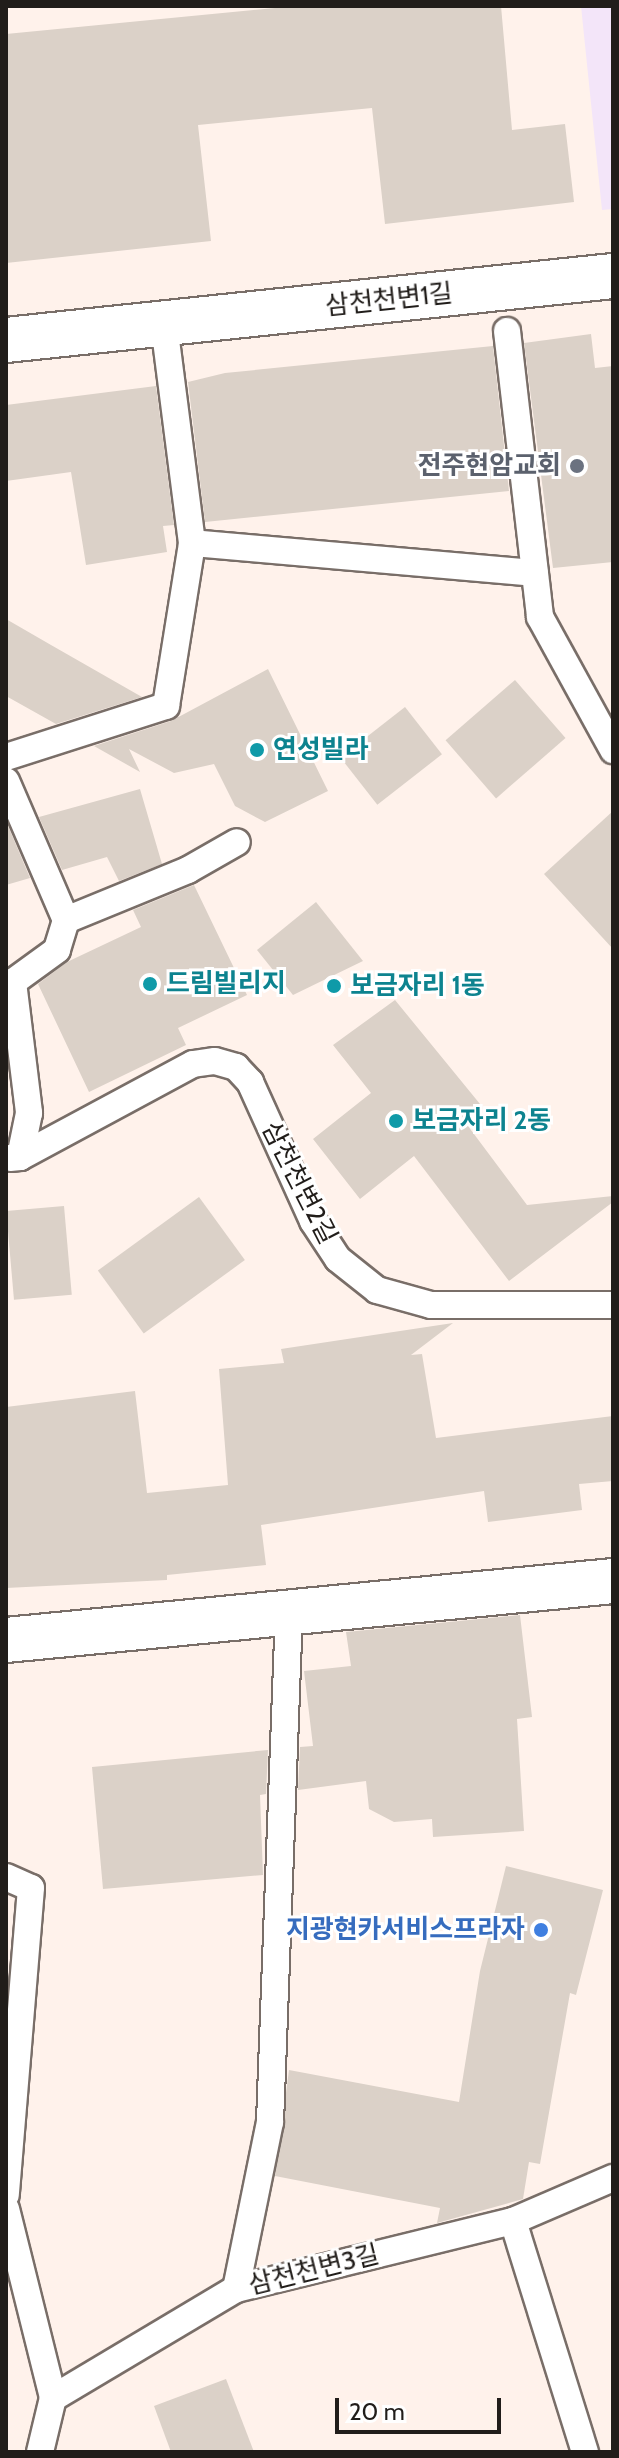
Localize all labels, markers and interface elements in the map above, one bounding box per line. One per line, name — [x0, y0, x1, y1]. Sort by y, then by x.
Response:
street label: 삼천천변1길 — [324, 278, 454, 322]
place label: 전주현암교회 — [417, 450, 561, 482]
marker: 전주현암교회 — [568, 457, 586, 475]
place label: 연성빌라 — [273, 734, 369, 766]
marker: 연성빌라 — [248, 741, 266, 759]
place label: 드림빌리지 — [166, 968, 286, 1000]
place label: 보금자리 1동 — [350, 970, 485, 1002]
marker: 드림빌리지 — [141, 975, 159, 993]
marker: 보금자리 1동 — [325, 977, 343, 995]
place label: 보금자리 2동 — [412, 1105, 551, 1137]
marker: 보금자리 2동 — [387, 1112, 405, 1130]
street label: 삼천천변2길 — [255, 1117, 343, 1249]
place label: 지광현카서비스프라자 — [286, 1914, 525, 1946]
marker: 지광현카서비스프라자 — [532, 1921, 550, 1939]
street label: 삼천천변3길 — [245, 2239, 383, 2301]
scale bar — [339, 2382, 505, 2432]
text: 20 m — [349, 2397, 405, 2426]

